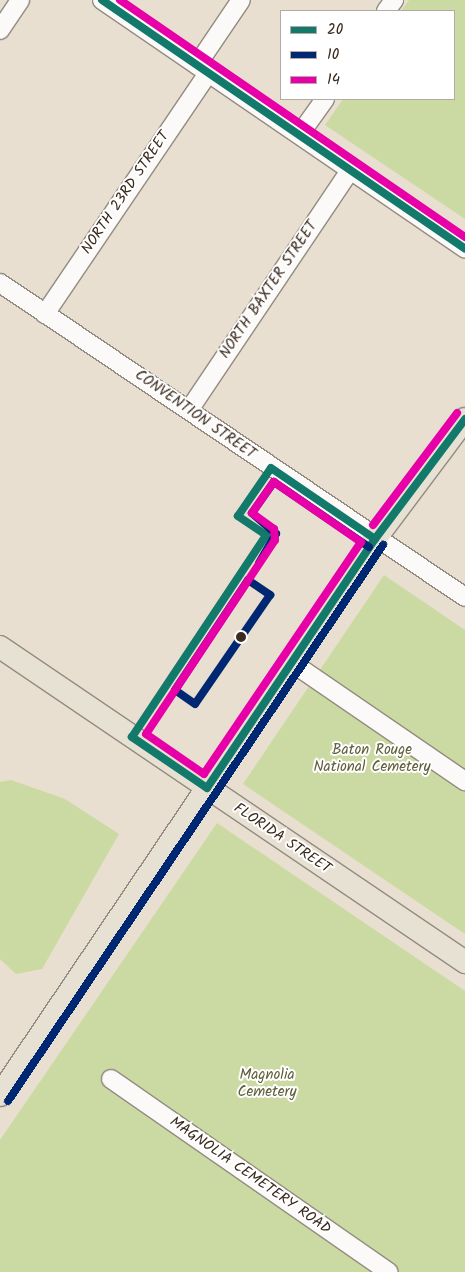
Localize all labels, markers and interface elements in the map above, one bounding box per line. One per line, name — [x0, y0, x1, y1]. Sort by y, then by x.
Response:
legend — [280, 10, 455, 100]
text: 20 — [327, 18, 343, 42]
text: 10 — [327, 43, 339, 67]
text: 14 — [327, 68, 340, 92]
street label: NORTH 23RD STREET — [78, 128, 174, 258]
street label: NORTH BAXTER STREET — [216, 218, 322, 362]
street label: CONVENTION STREET — [131, 366, 259, 464]
unlabelled marker — [236, 632, 246, 642]
park label: Baton Rouge National Cemetery — [313, 741, 431, 776]
street label: FLORIDA STREET — [230, 800, 334, 878]
park label: Magnolia Cemetery — [238, 1066, 296, 1101]
street label: MAGNOLIA CEMETERY ROAD — [166, 1113, 334, 1239]

